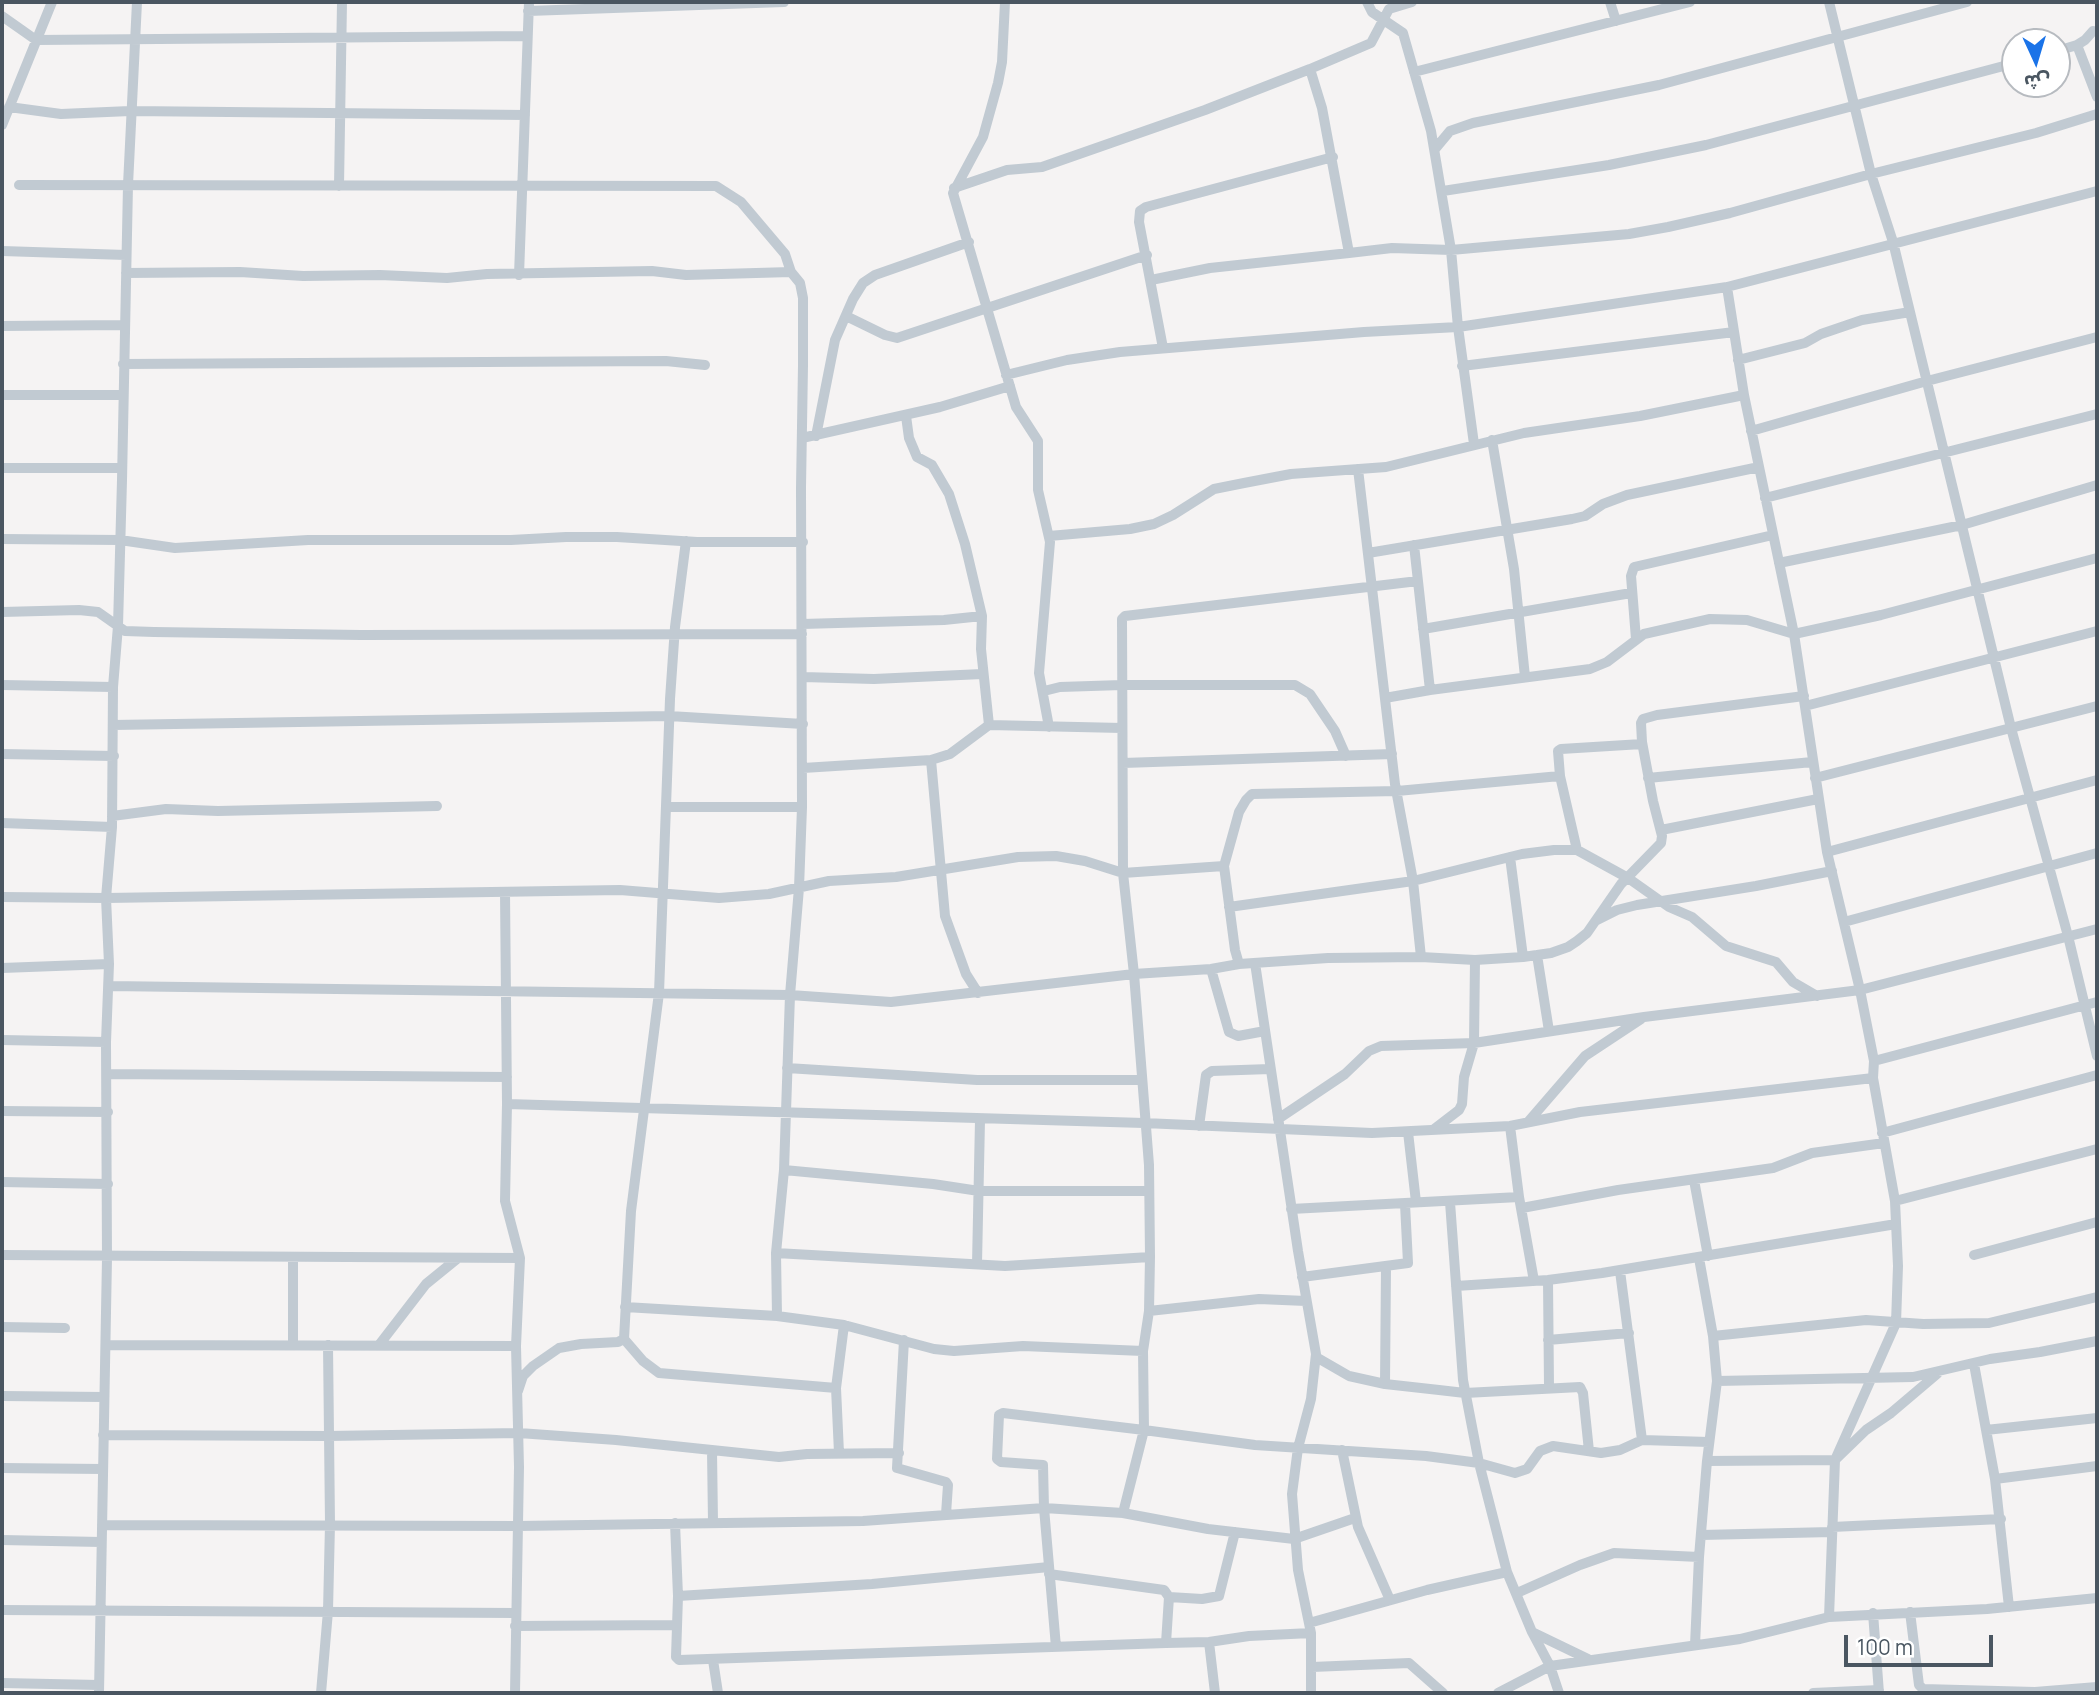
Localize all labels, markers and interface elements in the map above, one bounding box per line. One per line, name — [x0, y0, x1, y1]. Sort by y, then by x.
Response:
north arrow — [2001, 28, 2071, 98]
text: ش — [2023, 68, 2051, 96]
scale bar — [1847, 1622, 1996, 1666]
text: 100 m — [1857, 1633, 1913, 1661]

